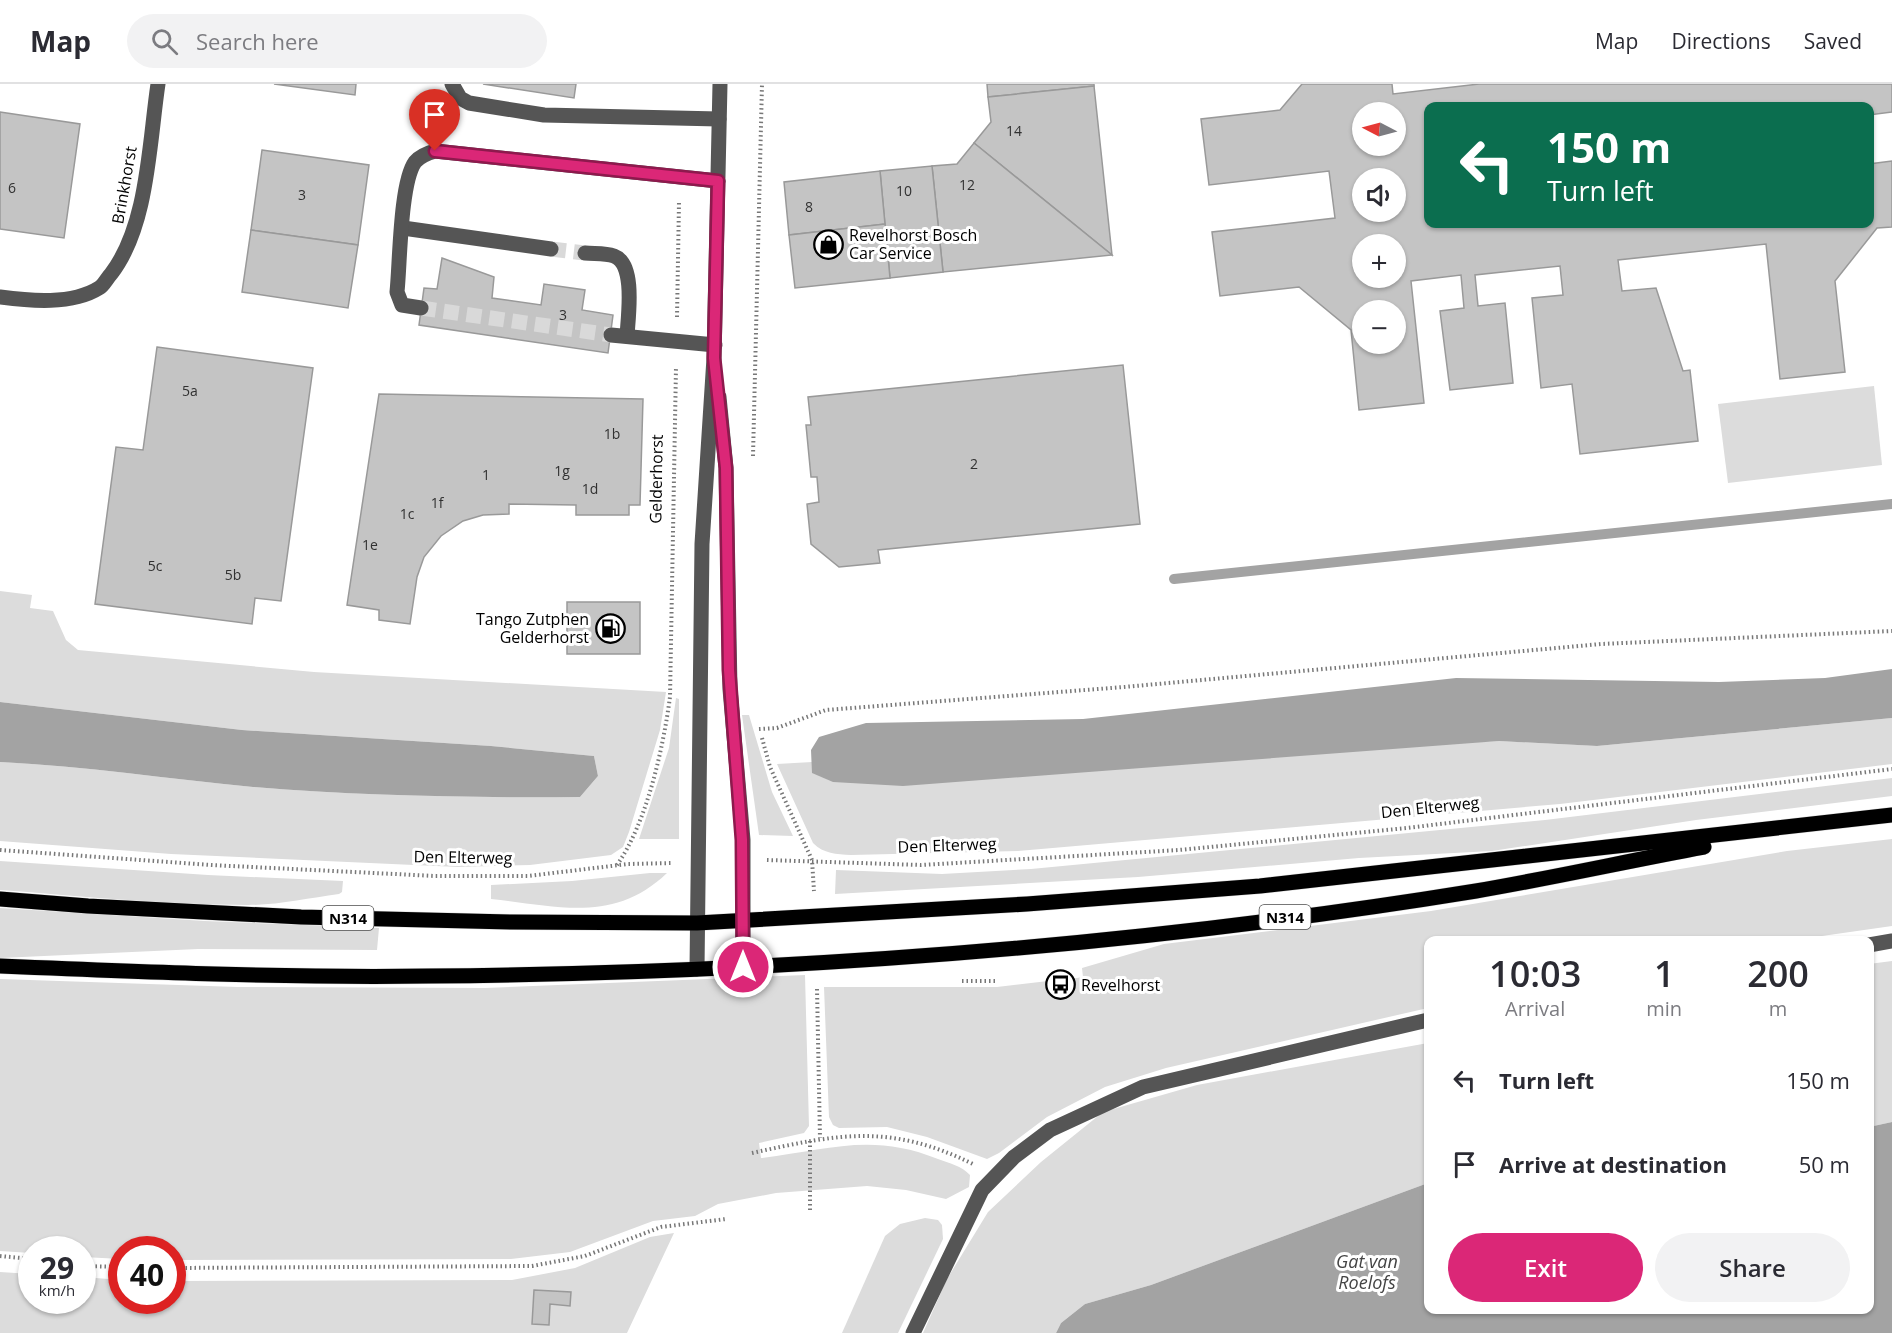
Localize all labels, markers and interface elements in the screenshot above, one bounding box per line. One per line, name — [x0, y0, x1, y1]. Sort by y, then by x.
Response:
search box — [127, 14, 547, 68]
text: Map — [30, 22, 91, 60]
icon: search — [148, 25, 181, 58]
text: Search here — [196, 26, 319, 56]
text: Map — [1595, 27, 1638, 55]
text: Directions — [1671, 27, 1771, 55]
text: Saved — [1804, 27, 1862, 55]
pin — [409, 89, 460, 151]
icon: arrive — [418, 98, 451, 131]
north arrow — [1352, 102, 1406, 156]
map controls — [1352, 102, 1406, 354]
text: 150 m — [1547, 118, 1671, 175]
house number: 14 — [1006, 121, 1022, 140]
icon: left — [1448, 126, 1526, 204]
street label: Brinkhorst — [106, 144, 142, 226]
button: sound — [1352, 168, 1406, 222]
text: Turn left — [1547, 172, 1654, 209]
house number: 12 — [959, 175, 975, 194]
house number: 6 — [8, 178, 16, 197]
house number: 10 — [896, 181, 912, 200]
house number: 3 — [298, 185, 306, 204]
house number: 8 — [805, 197, 813, 216]
place label: Revelhorst Bosch Car Service — [849, 224, 977, 264]
shop icon: Revelhorst Bosch Car Service — [812, 228, 844, 260]
button: + — [1352, 234, 1406, 288]
button: − — [1352, 300, 1406, 354]
house number: 3 — [559, 305, 567, 324]
house number: 5a — [182, 381, 198, 400]
house number: 1b — [604, 424, 620, 443]
street label: Gelderhorst — [644, 434, 668, 524]
house number: 2 — [970, 454, 978, 473]
house number: 1g — [554, 461, 570, 480]
house number: 1 — [482, 465, 490, 484]
house number: 1d — [582, 479, 598, 498]
house number: 1f — [431, 493, 445, 512]
house number: 1c — [400, 504, 415, 523]
house number: 1e — [362, 535, 378, 554]
house number: 5c — [148, 556, 163, 575]
house number: 5b — [225, 565, 241, 584]
place label: Tango Zutphen Gelderhorst — [476, 608, 589, 648]
fuel station icon: Tango Zutphen Gelderhorst — [594, 612, 626, 644]
street label: Den Elterweg — [1380, 791, 1481, 823]
street label: Den Elterweg — [897, 832, 997, 858]
street label: Den Elterweg — [413, 845, 513, 869]
road number: N314 — [1260, 905, 1310, 929]
road number: N314 — [322, 906, 374, 930]
position arrow — [711, 935, 775, 999]
text: 10:03 — [1489, 949, 1581, 998]
text: 1 — [1654, 949, 1675, 998]
text: 200 — [1747, 949, 1809, 998]
bus stop icon: Revelhorst — [1044, 969, 1076, 1001]
place label: Revelhorst — [1081, 974, 1160, 996]
text: Arrival — [1505, 995, 1565, 1022]
text: min — [1646, 995, 1682, 1022]
text: m — [1769, 995, 1787, 1022]
icon: left — [1448, 1064, 1481, 1097]
text: Turn left — [1499, 1065, 1594, 1095]
text: 150 m — [1786, 1065, 1850, 1095]
icon: arrive — [1448, 1148, 1481, 1181]
text: Arrive at destination — [1499, 1149, 1727, 1179]
text: 50 m — [1799, 1149, 1850, 1179]
button: Exit — [1448, 1233, 1643, 1302]
button: Share — [1655, 1233, 1850, 1302]
speed limit sign: 40 — [108, 1236, 186, 1314]
text: 29 — [40, 1247, 74, 1288]
water label: Gat van Roelofs — [1336, 1249, 1398, 1294]
text: km/h — [39, 1280, 75, 1300]

